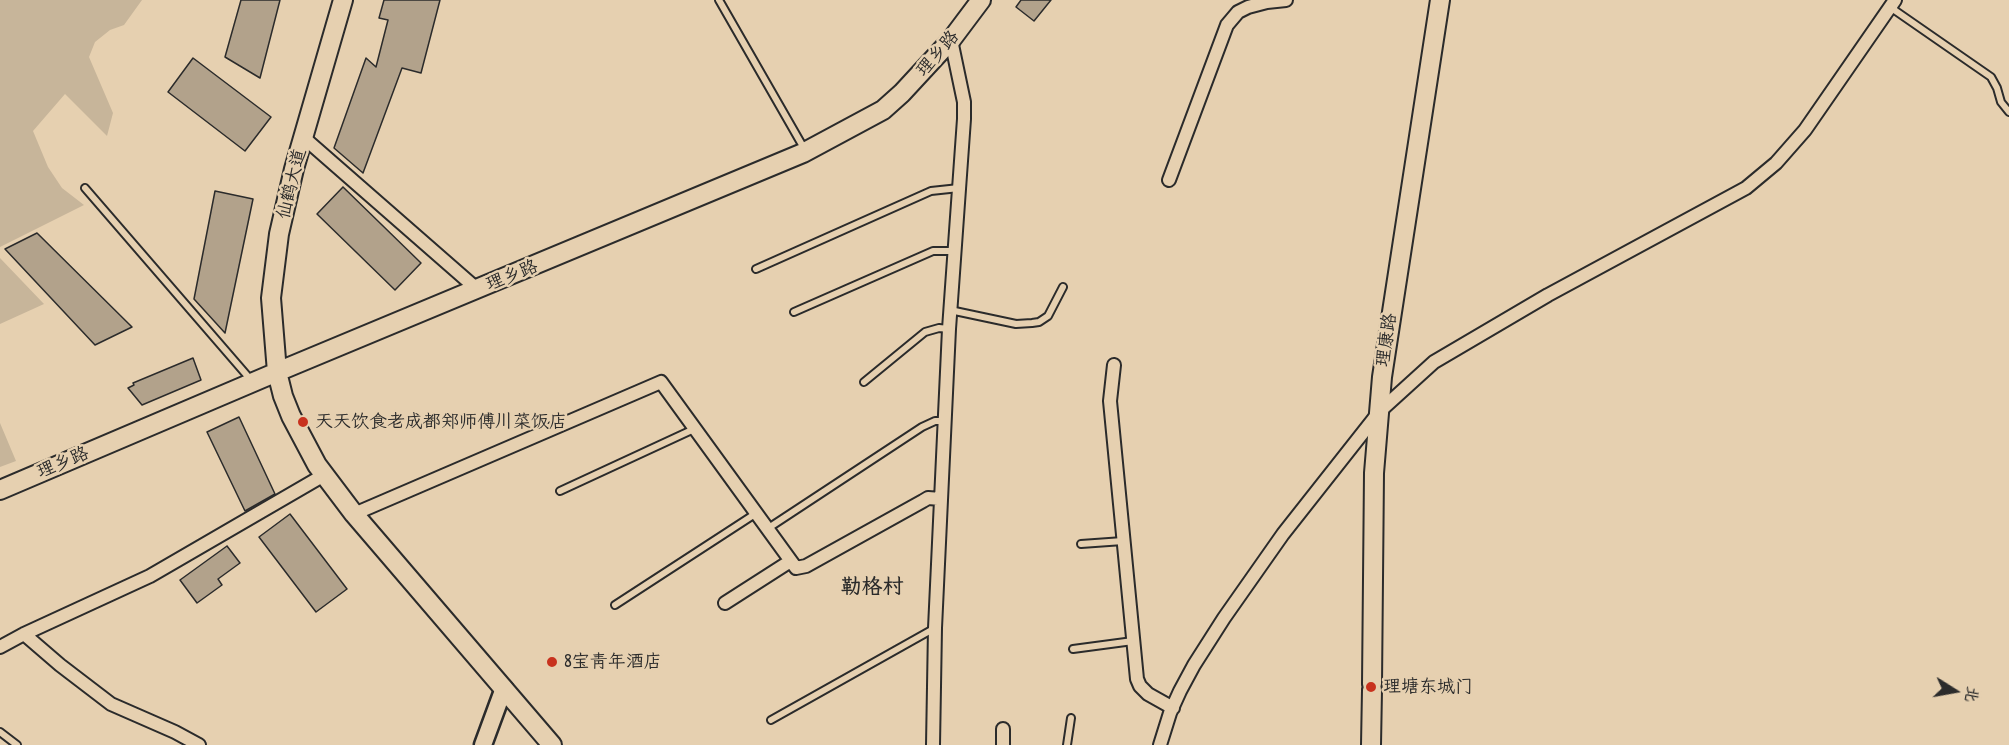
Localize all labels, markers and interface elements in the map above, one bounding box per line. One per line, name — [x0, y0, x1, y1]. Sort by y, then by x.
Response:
street label: 理乡路 — [912, 27, 964, 81]
street label: 仙鹤大道 — [273, 146, 311, 222]
street label: 理乡路 — [483, 256, 541, 296]
street label: 理康路 — [1373, 312, 1401, 368]
place label: 天天饮食老成都郑师傅川菜饭店 — [315, 411, 567, 433]
marker: 天天饮食老成都郑师傅川菜饭店 — [296, 415, 310, 429]
street label: 理乡路 — [34, 443, 92, 483]
district label: 勒格村 — [841, 574, 903, 600]
place label: 8宝青年酒店 — [564, 651, 662, 673]
marker: 8宝青年酒店 — [545, 655, 559, 669]
north arrow — [1925, 661, 1985, 721]
place label: 理塘东城门 — [1383, 676, 1473, 698]
marker: 理塘东城门 — [1364, 680, 1378, 694]
text: 北 — [1960, 684, 1985, 704]

